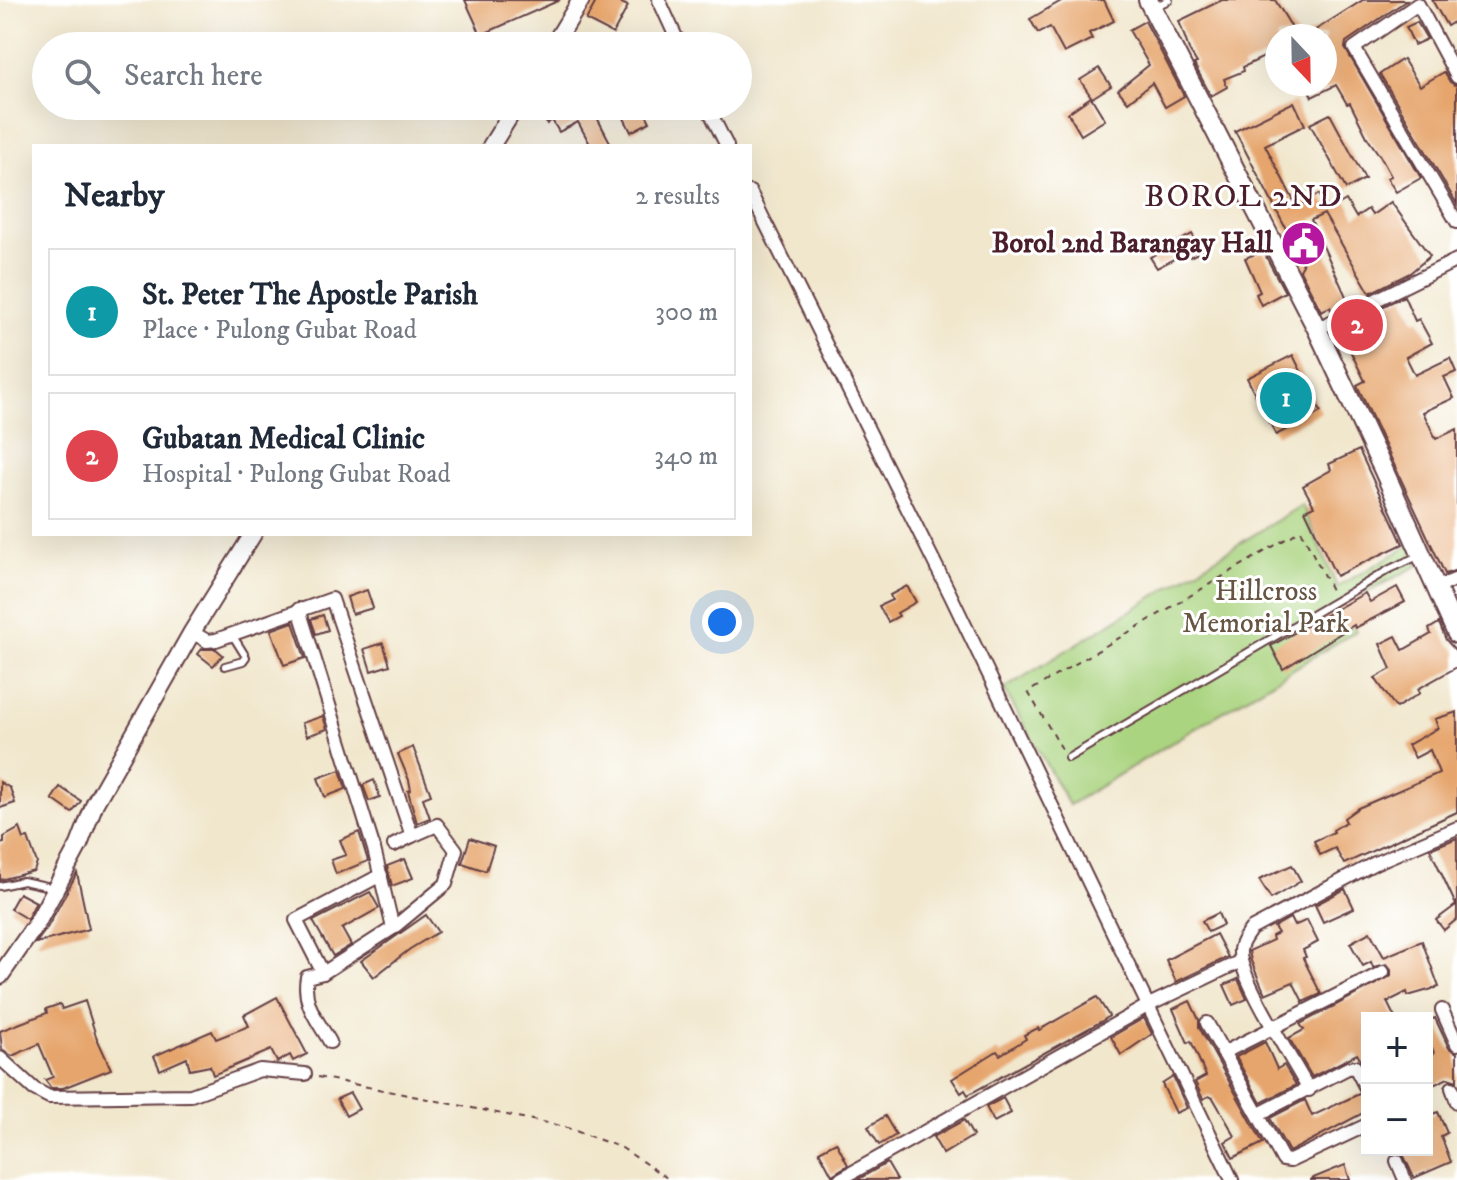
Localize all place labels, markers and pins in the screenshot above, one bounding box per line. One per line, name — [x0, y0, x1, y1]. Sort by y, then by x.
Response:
public building icon: Borol 2nd Barangay Hall — [1280, 219, 1328, 267]
place label: Borol 2nd Barangay Hall — [992, 226, 1274, 261]
pin: 2 — [1331, 295, 1383, 355]
pin: 1 — [1260, 368, 1312, 428]

